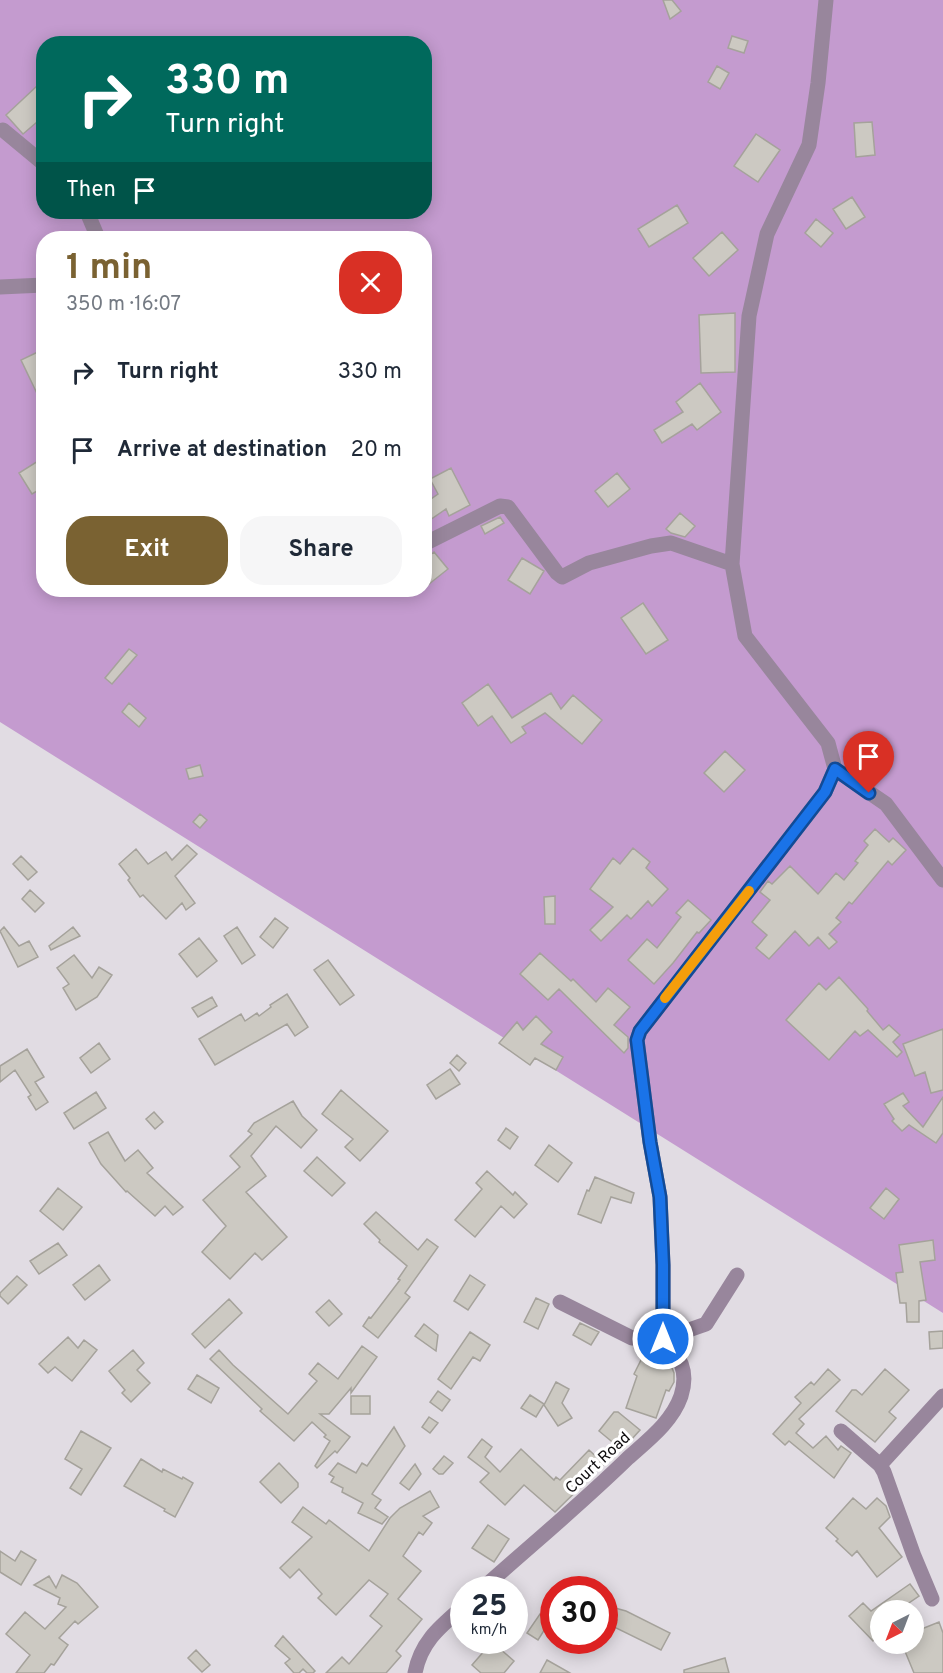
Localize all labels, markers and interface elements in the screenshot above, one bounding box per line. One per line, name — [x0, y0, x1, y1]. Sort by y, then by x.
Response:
text: 330 m — [165, 56, 290, 109]
icon: right — [66, 60, 144, 138]
text: Turn right — [165, 108, 284, 142]
icon: arrive — [128, 174, 161, 207]
text: Then — [66, 177, 116, 204]
text: 1 min — [66, 246, 152, 292]
button: close — [339, 251, 402, 314]
text: 350 m · 16:07 — [66, 292, 181, 318]
icon: right — [66, 356, 99, 389]
text: Turn right — [117, 359, 219, 386]
text: 330 m — [338, 359, 402, 386]
icon: arrive — [66, 434, 99, 467]
text: Arrive at destination — [117, 437, 327, 464]
text: 20 m — [351, 437, 402, 464]
button: Exit — [66, 516, 228, 585]
button: Share — [240, 516, 402, 585]
pin — [843, 731, 894, 793]
icon: arrive — [852, 740, 885, 773]
position arrow — [631, 1307, 695, 1371]
street label: Court Road — [562, 1428, 635, 1499]
speed limit sign: 30 — [540, 1576, 618, 1654]
text: 25 — [471, 1589, 507, 1626]
north arrow — [870, 1600, 924, 1654]
map controls — [870, 1600, 924, 1654]
text: km/h — [471, 1621, 507, 1640]

